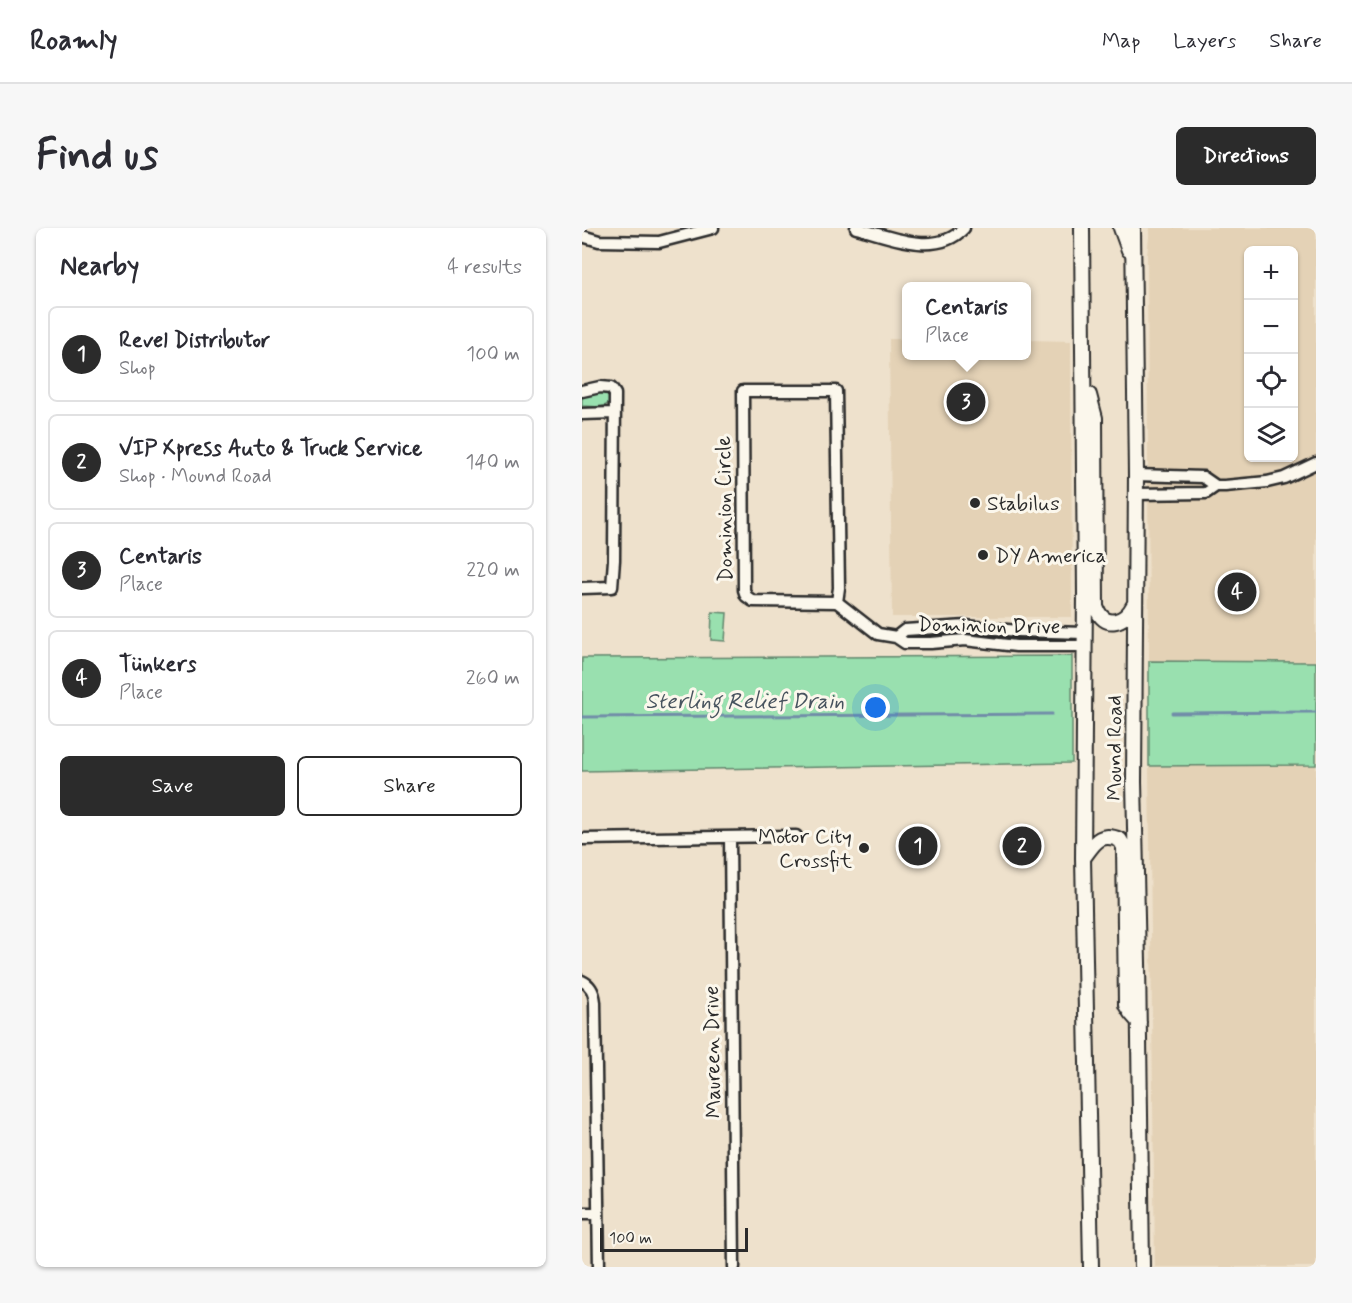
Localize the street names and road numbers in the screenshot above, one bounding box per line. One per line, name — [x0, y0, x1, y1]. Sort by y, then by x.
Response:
street label: Dominion Circle — [710, 436, 740, 582]
street label: Dominion Drive — [917, 611, 1061, 641]
street label: Mound Road — [1101, 695, 1129, 801]
street label: Maureen Drive — [698, 985, 728, 1119]

